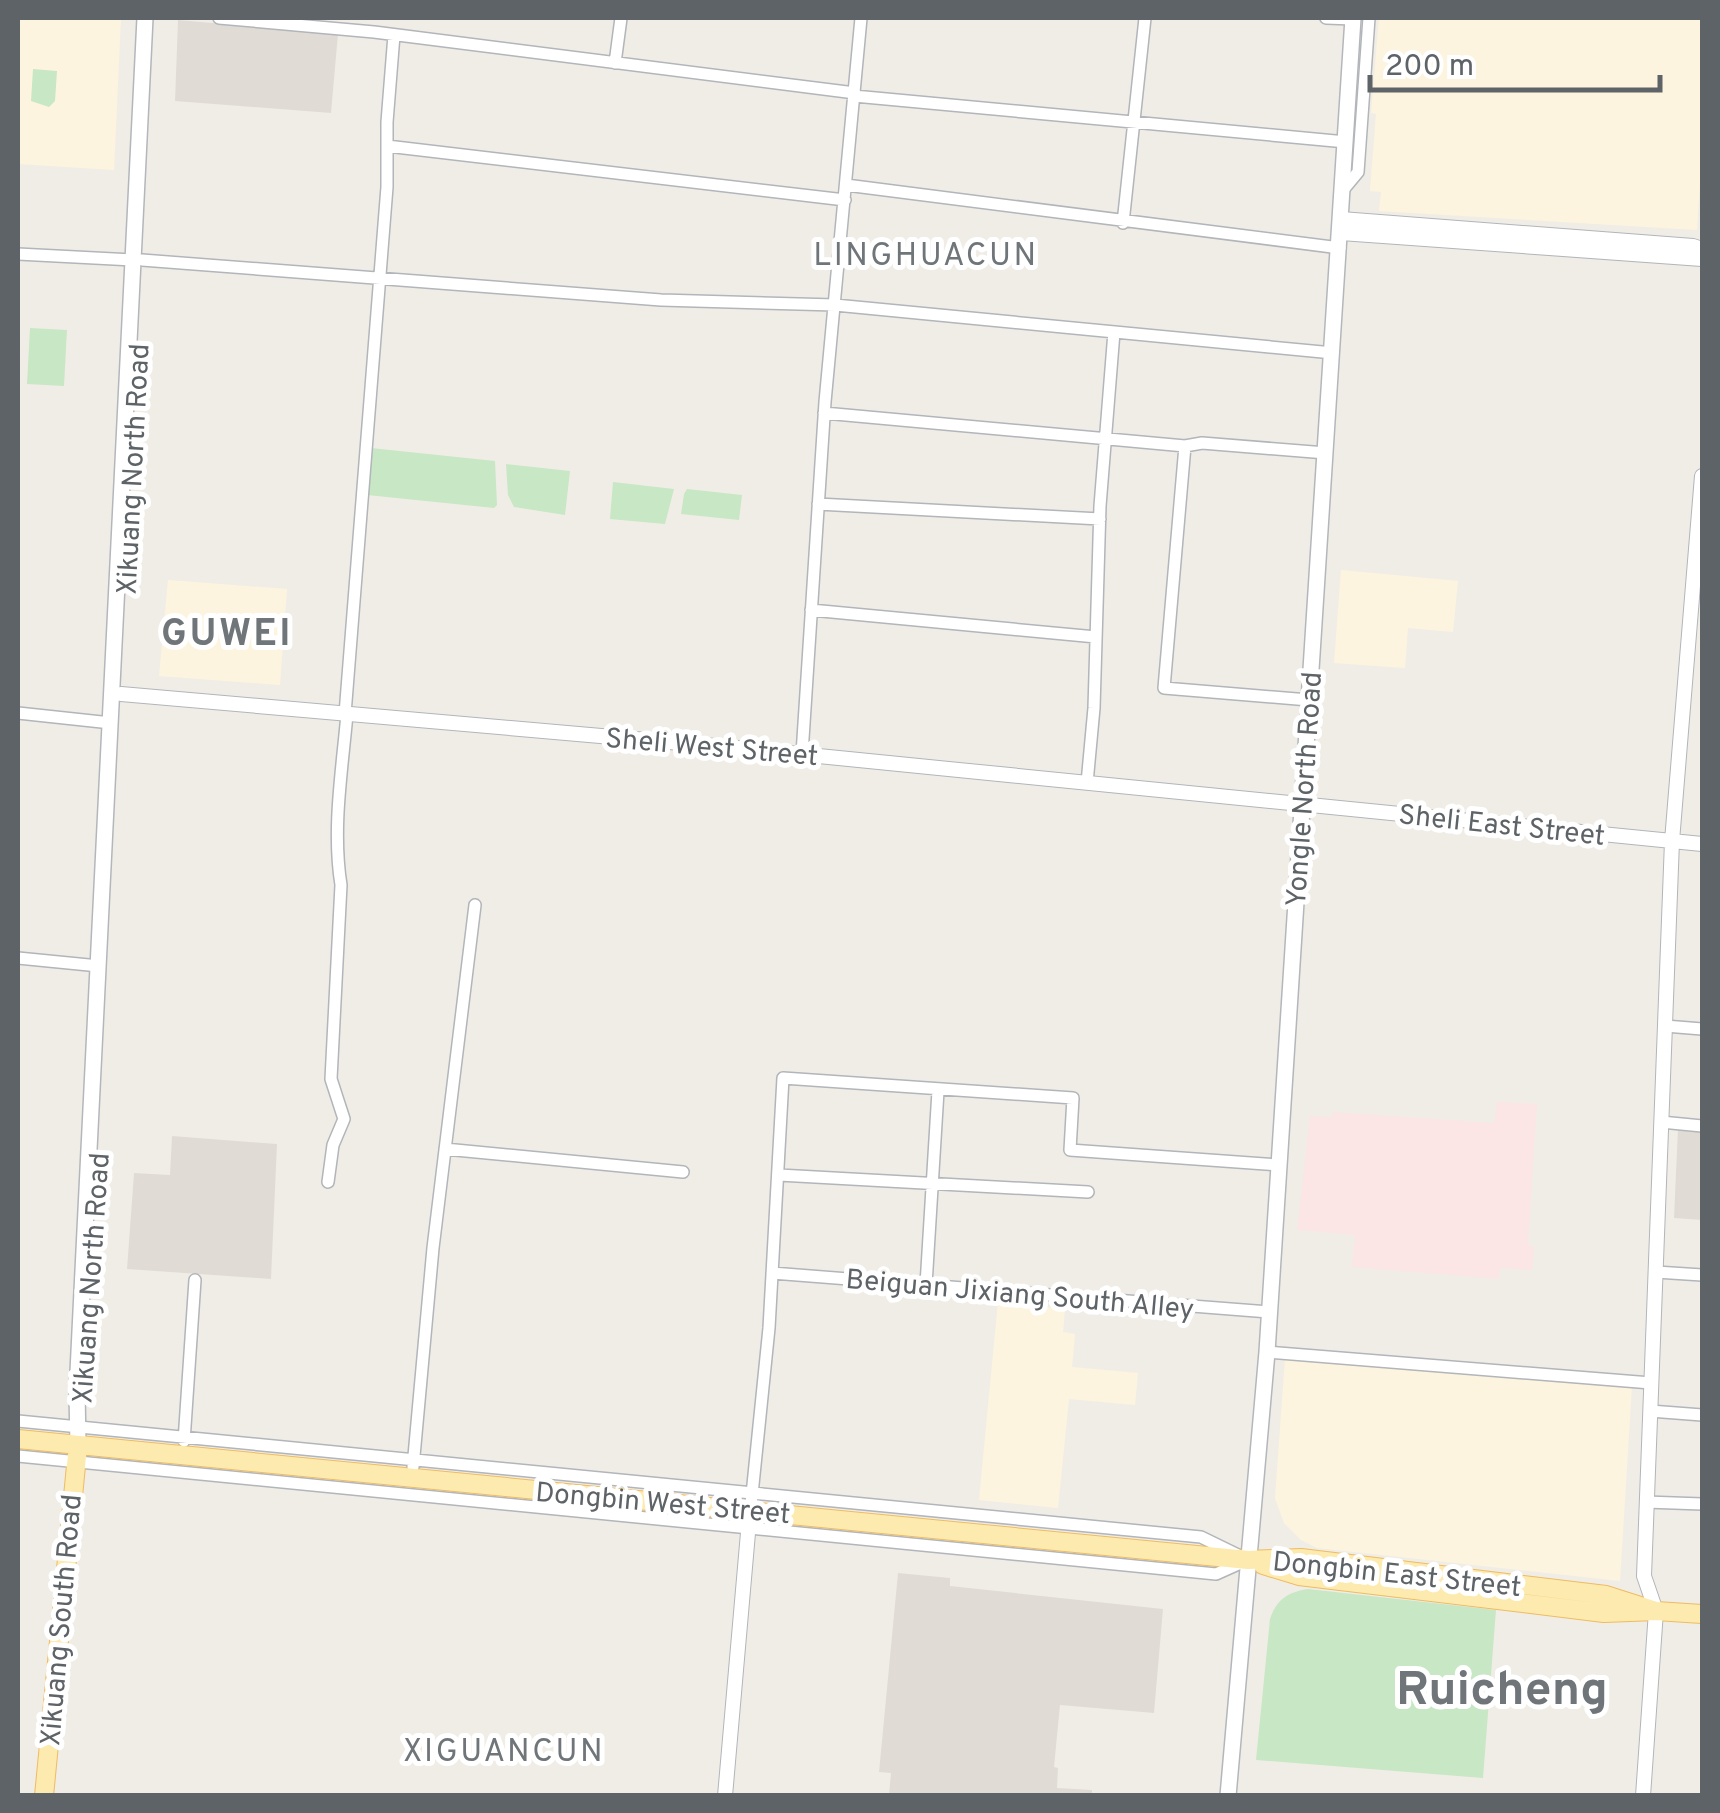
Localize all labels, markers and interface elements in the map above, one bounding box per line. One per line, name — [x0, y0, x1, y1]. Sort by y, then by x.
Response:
scale bar — [1370, 30, 1660, 92]
text: 200 m — [1385, 49, 1474, 86]
district label: LINGHUACUN — [813, 237, 1039, 277]
street label: Xikuang North Road — [110, 343, 160, 596]
district label: GUWEI — [161, 611, 293, 660]
street label: Yongle North Road — [1280, 670, 1332, 908]
street label: Sheli West Street — [604, 722, 820, 776]
street label: Sheli East Street — [1397, 798, 1607, 856]
street label: Xikuang North Road — [66, 1152, 120, 1405]
street label: Beiguan Jixiang South Alley — [844, 1263, 1195, 1329]
street label: Dongbin West Street — [534, 1476, 792, 1534]
street label: Xikuang South Road — [34, 1493, 92, 1748]
street label: Dongbin East Street — [1271, 1545, 1523, 1607]
district label: Ruicheng — [1396, 1662, 1608, 1722]
district label: XIGUANCUN — [403, 1733, 605, 1773]

